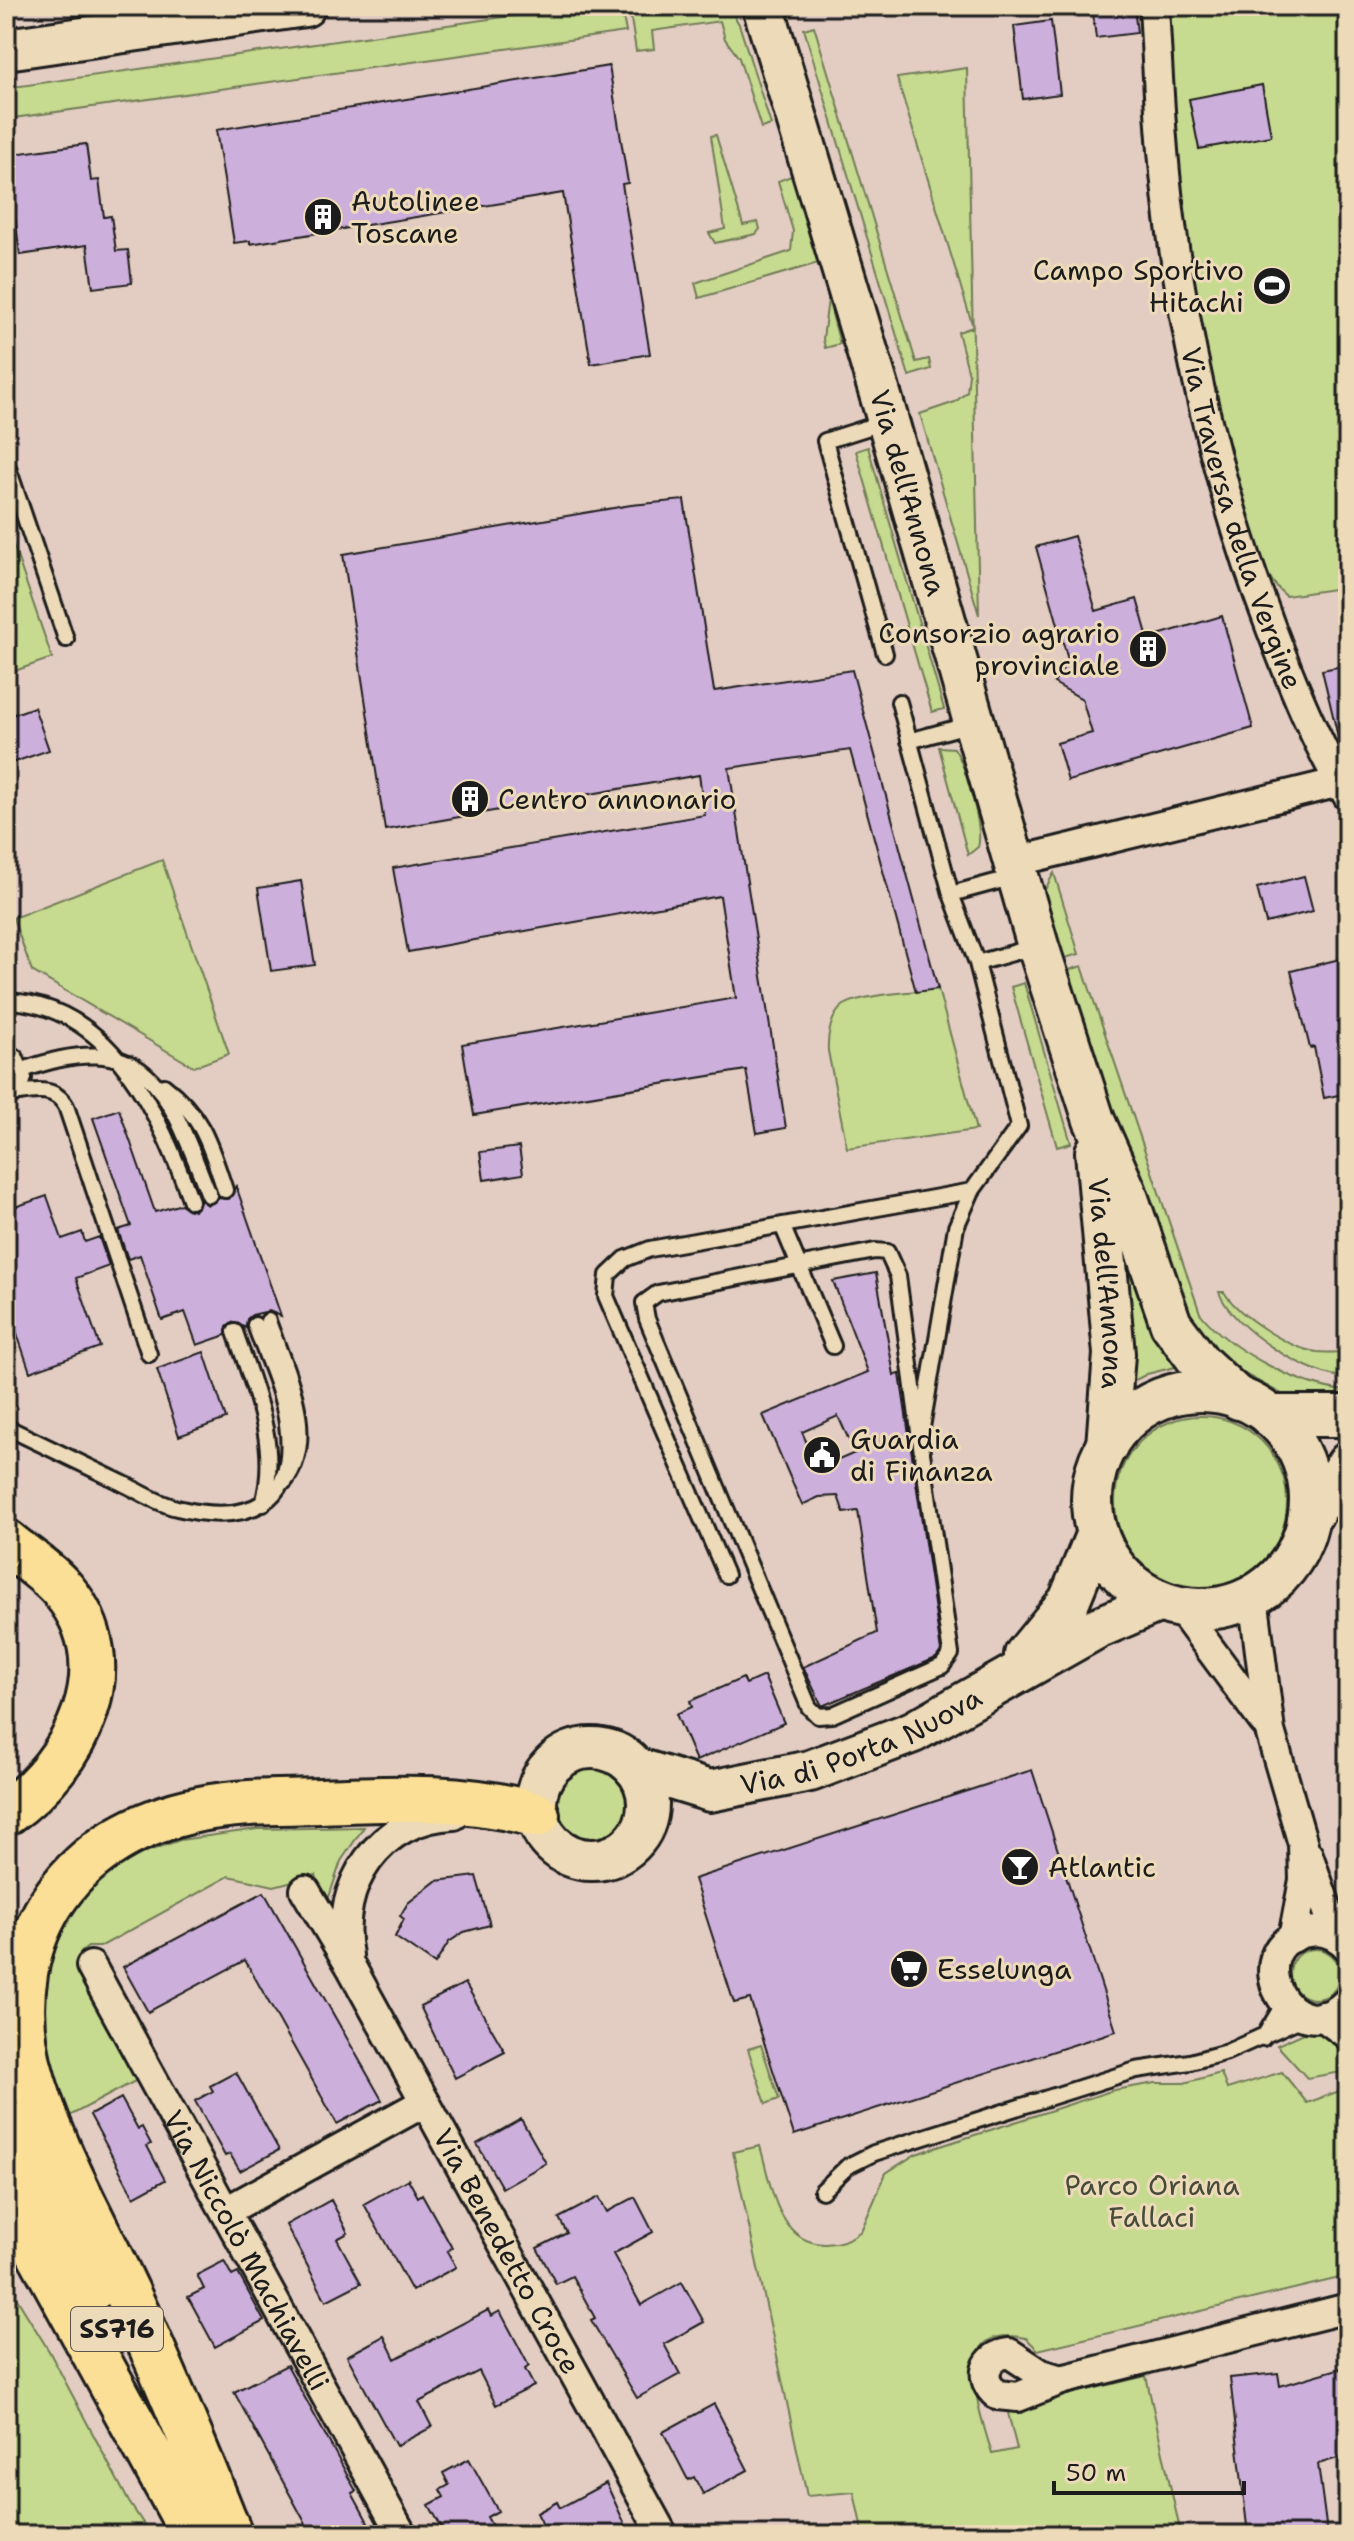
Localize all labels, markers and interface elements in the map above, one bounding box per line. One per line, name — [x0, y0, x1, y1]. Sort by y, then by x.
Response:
place label: Autolinee Toscane — [351, 182, 480, 252]
building icon: Autolinee Toscane — [302, 196, 344, 238]
place label: Campo Sportivo Hitachi — [1033, 251, 1244, 321]
sports icon: Campo Sportivo Hitachi — [1251, 265, 1293, 307]
street label: Via Traversa della Vergine — [1172, 344, 1312, 695]
street label: Via dell'Annona — [861, 385, 956, 600]
place label: Consorzio agrario provinciale — [878, 614, 1120, 684]
building icon: Consorzio agrario provinciale — [1127, 628, 1169, 670]
building icon: Centro annonario — [449, 778, 491, 820]
place label: Centro annonario — [498, 780, 736, 818]
street label: Via dell'Annona — [1079, 1176, 1133, 1391]
place label: Guardia di Finanza — [850, 1420, 993, 1490]
public building icon: Guardia di Finanza — [801, 1434, 843, 1476]
street label: Via di Porta Nuova — [737, 1678, 988, 1804]
bar icon: Atlantic — [999, 1846, 1041, 1888]
place label: Atlantic — [1048, 1848, 1156, 1886]
supermarket icon: Esselunga — [888, 1948, 930, 1990]
place label: Esselunga — [937, 1950, 1072, 1988]
street label: Via Niccolò Machiavelli — [154, 2103, 338, 2397]
street label: Via Benedetto Croce — [424, 2122, 590, 2381]
park label: Parco Oriana Fallaci — [1064, 2166, 1240, 2236]
road number: SS716 — [71, 2307, 163, 2351]
scale bar — [1054, 2445, 1244, 2495]
text: 50 m — [1066, 2457, 1126, 2489]

